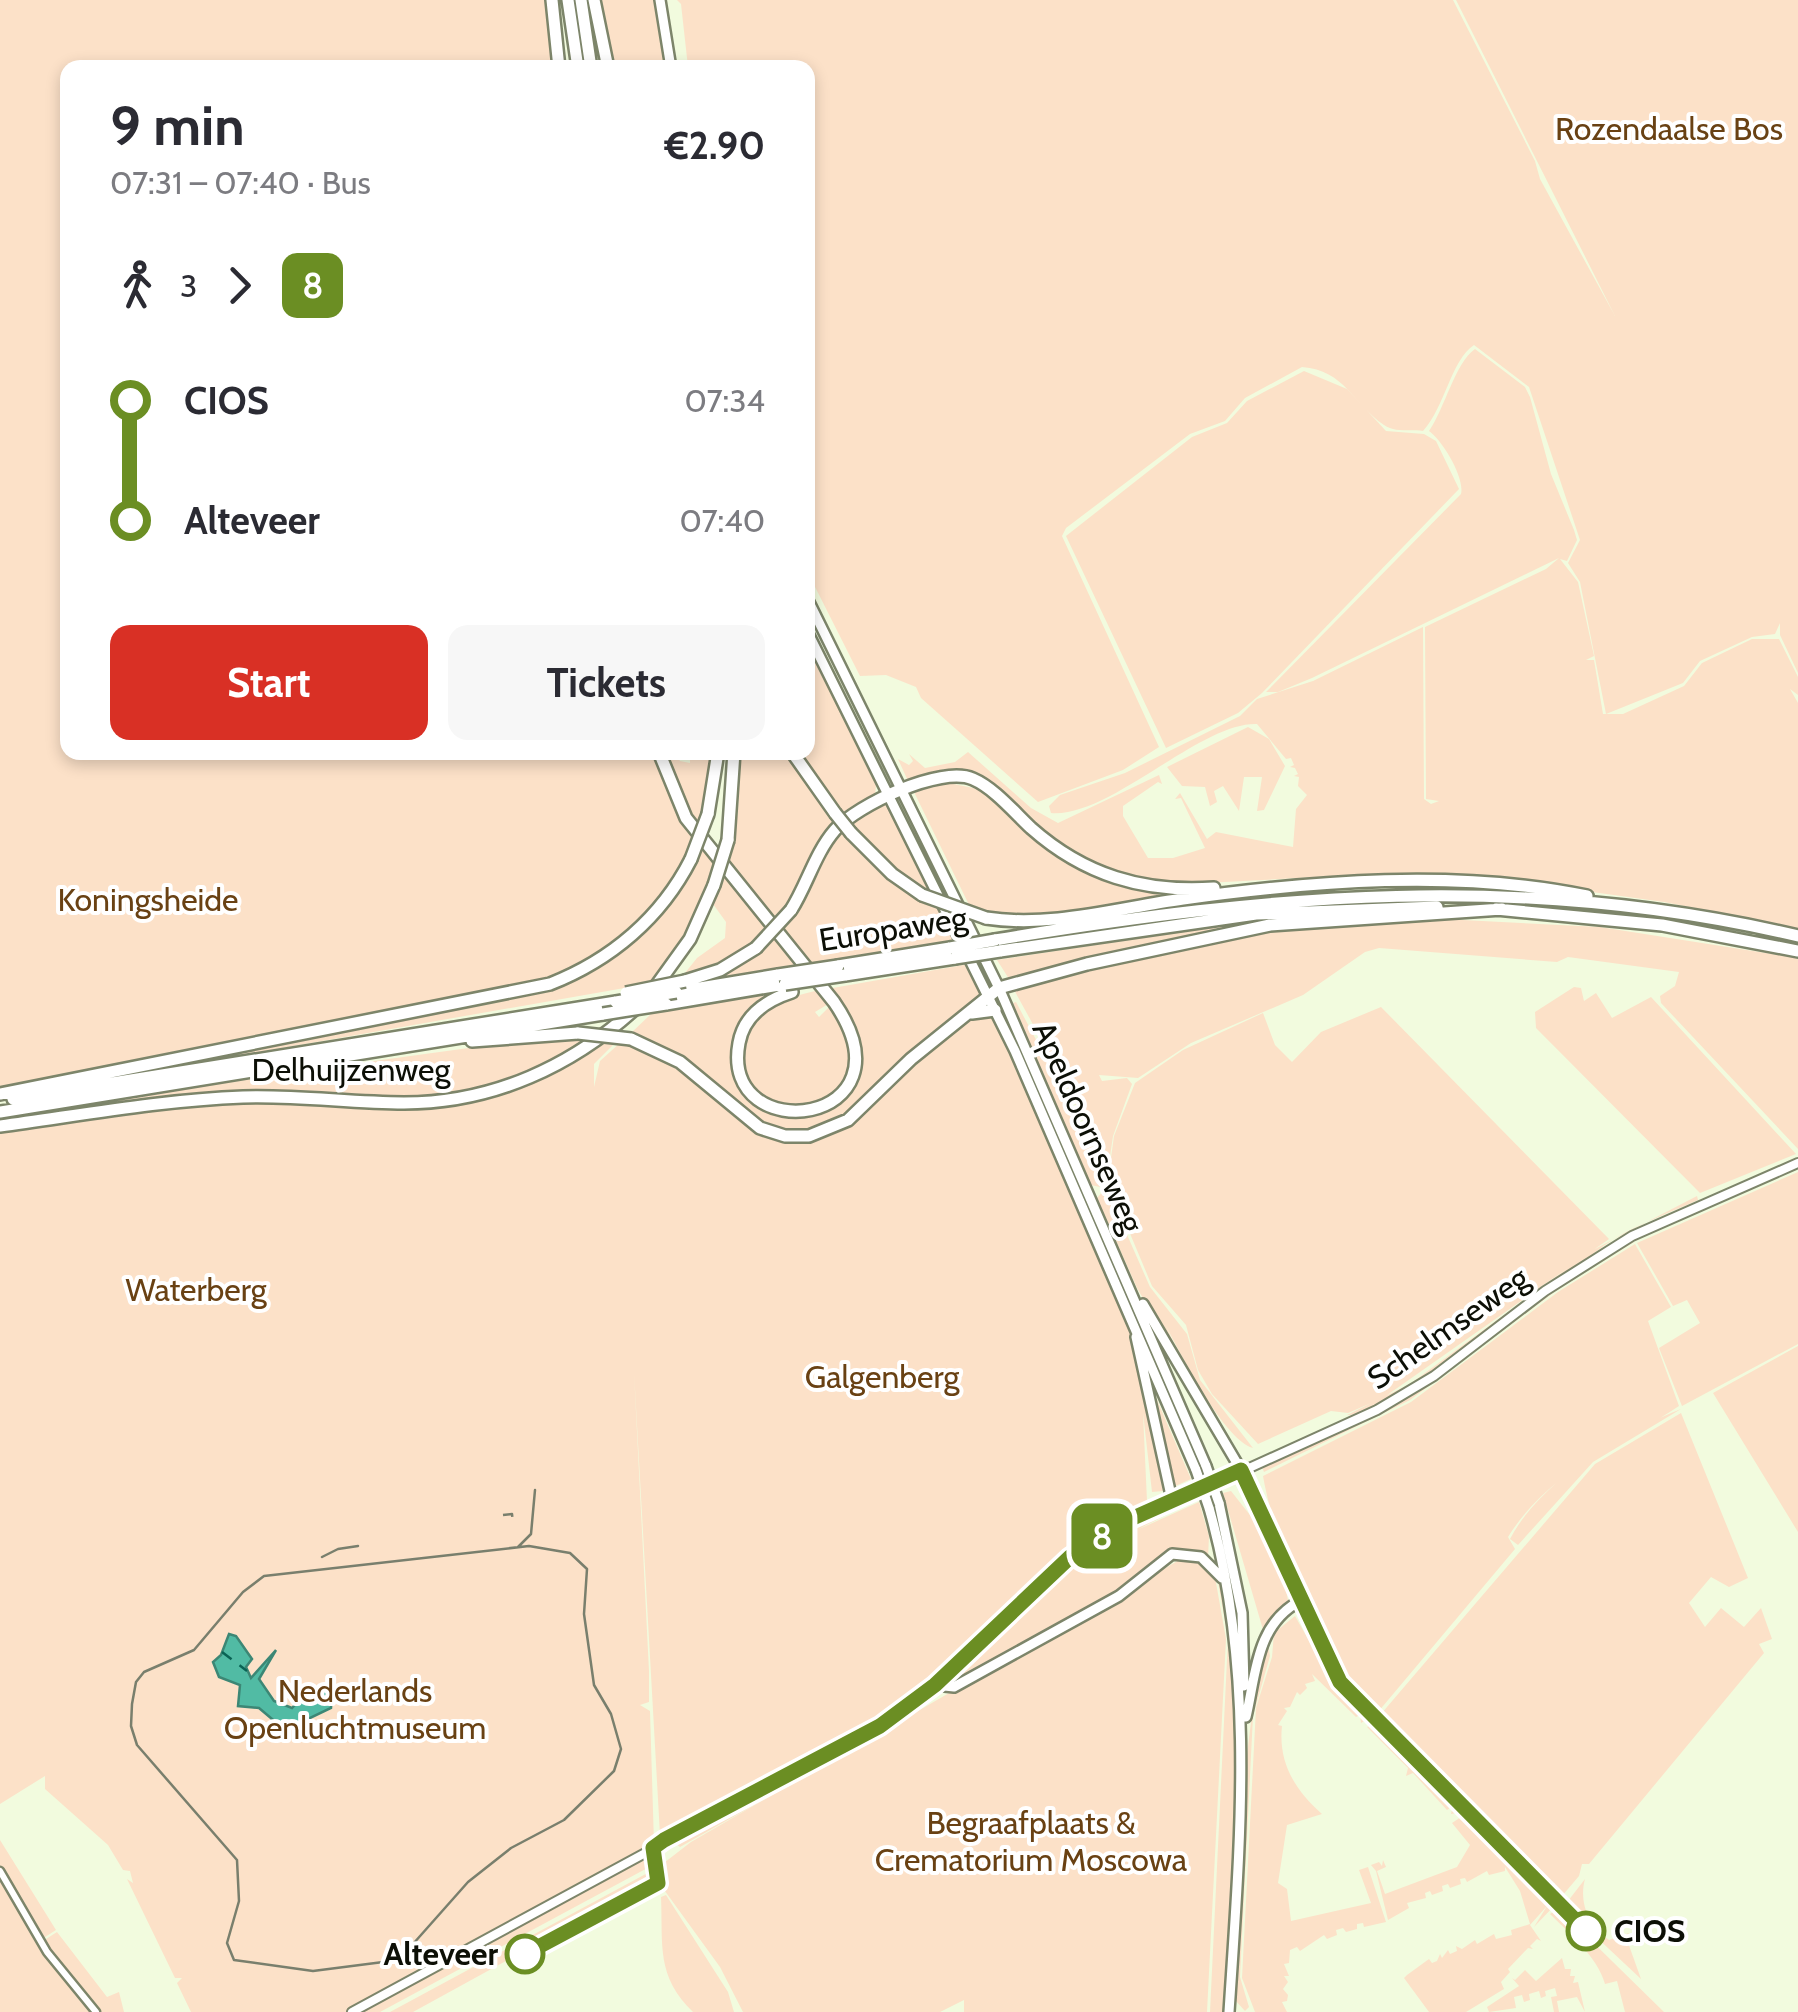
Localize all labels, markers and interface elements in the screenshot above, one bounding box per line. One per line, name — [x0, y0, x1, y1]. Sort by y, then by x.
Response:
text: 9 min — [110, 92, 245, 159]
park label: Rozendaalse Bos — [1555, 109, 1783, 148]
text: €2.90 — [664, 122, 765, 169]
text: 07:31 – 07:40 · Bus — [110, 163, 371, 202]
icon: walk — [110, 258, 165, 313]
icon: forward — [212, 258, 267, 313]
text: 8 — [302, 264, 323, 307]
text: 3 — [180, 266, 197, 305]
text: CIOS — [184, 377, 269, 424]
text: 07:34 — [684, 381, 765, 420]
text: Alteveer — [184, 497, 320, 544]
text: 07:40 — [679, 501, 765, 540]
button: Start — [110, 625, 428, 740]
button: Tickets — [448, 625, 765, 740]
park label: Koningsheide — [57, 880, 239, 919]
street label: Europaweg — [816, 897, 971, 959]
street label: Apeldoornseweg — [1024, 1015, 1153, 1240]
street label: Delhuijzenweg — [252, 1050, 451, 1089]
street label: Schelmseweg — [1360, 1257, 1537, 1397]
park label: Waterberg — [125, 1270, 268, 1309]
park label: Galgenberg — [805, 1357, 960, 1396]
line badge: 8 — [1070, 1504, 1134, 1568]
text: 8 — [1091, 1515, 1113, 1558]
park label: Nederlands Openluchtmuseum — [224, 1671, 486, 1747]
park label: Begraafplaats & Crematorium Moscowa — [875, 1803, 1188, 1879]
place label: CIOS — [1614, 1911, 1685, 1950]
marker: CIOS — [1567, 1912, 1605, 1950]
place label: Alteveer — [384, 1934, 498, 1973]
marker: Alteveer — [506, 1935, 544, 1973]

